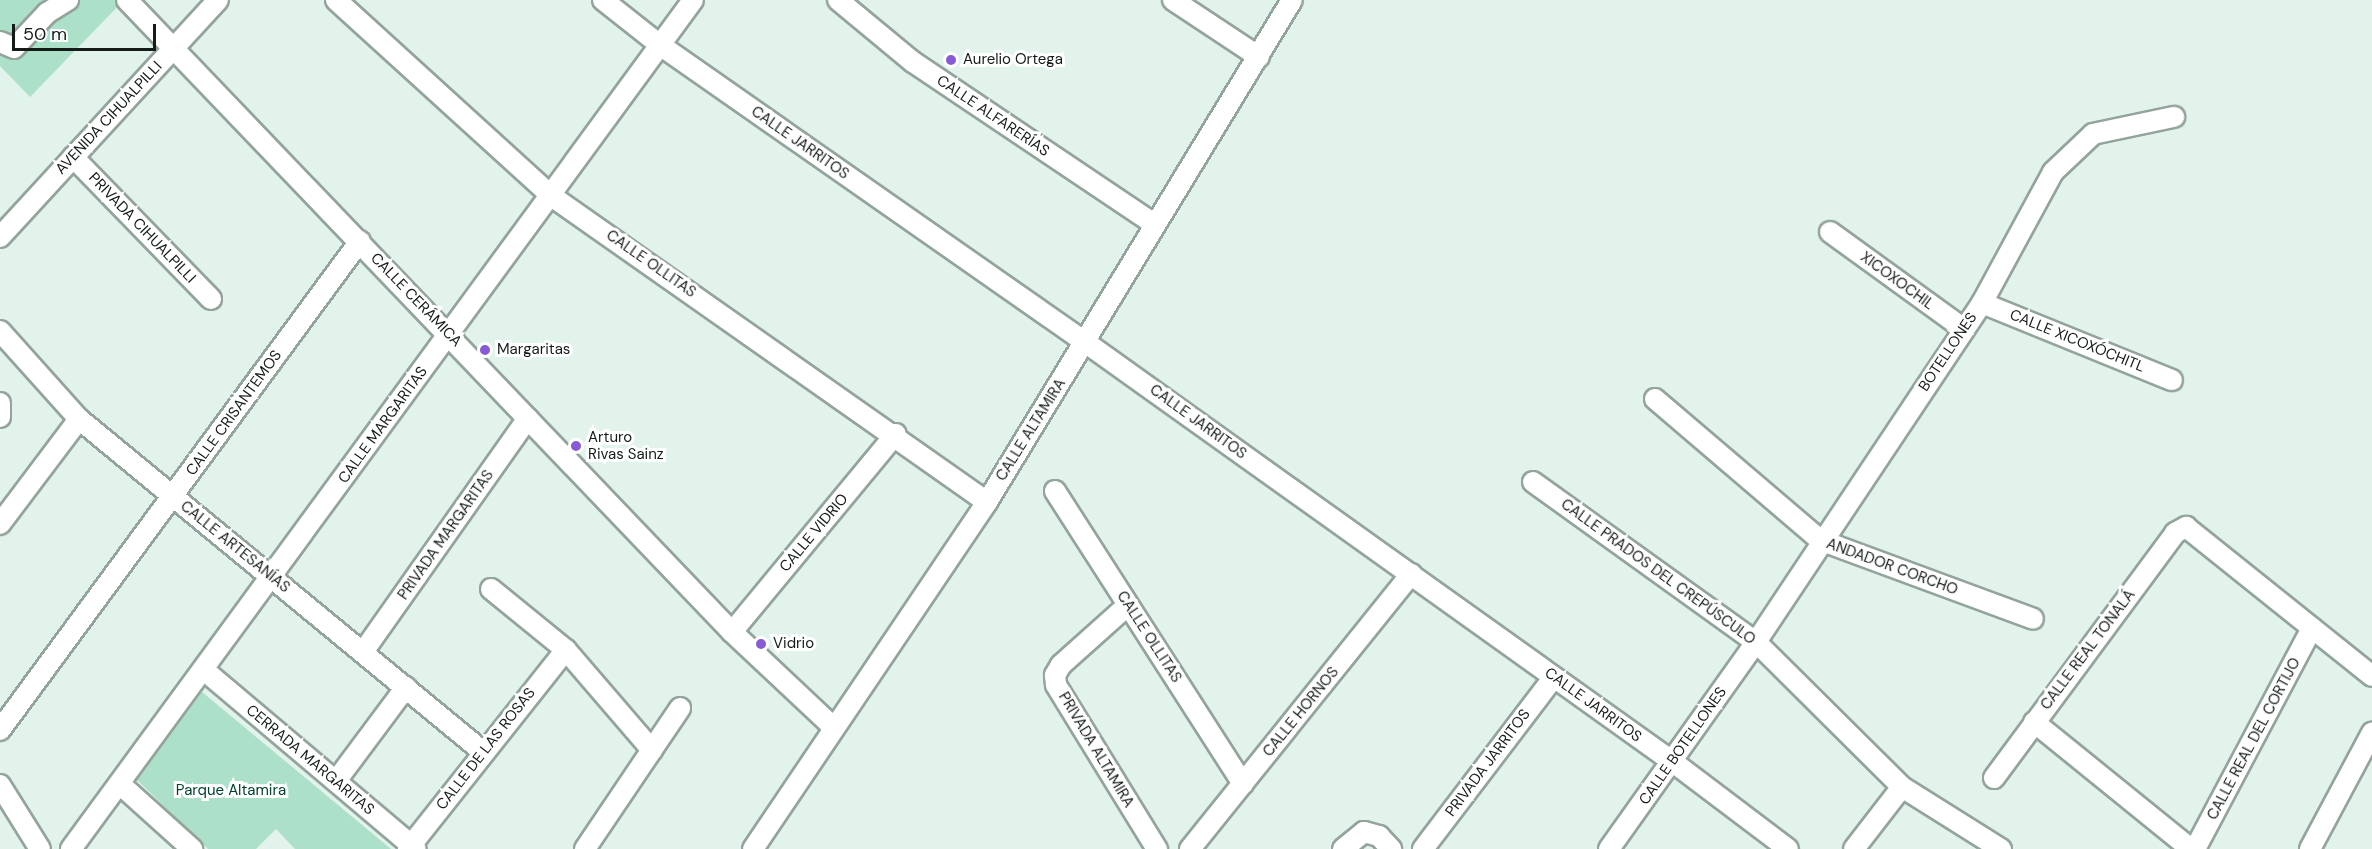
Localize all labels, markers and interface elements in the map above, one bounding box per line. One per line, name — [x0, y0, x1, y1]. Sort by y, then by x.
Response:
scale bar — [15, 12, 159, 50]
text: 50 m — [23, 22, 67, 46]
place label: Aurelio Ortega — [963, 51, 1063, 69]
marker: Aurelio Ortega — [944, 53, 958, 67]
street label: AVENIDA CIHUALPILLI — [52, 58, 166, 178]
street label: CALLE ALFARERÍAS — [933, 72, 1053, 160]
street label: CALLE JARRITOS — [748, 103, 852, 183]
street label: PRIVADA CIHUALPILLI — [85, 169, 199, 287]
street label: CALLE OLLITAS — [603, 226, 699, 302]
street label: XICOXOCHIL — [1857, 248, 1937, 314]
street label: CALLE CERÁMICA — [367, 249, 465, 351]
street label: CALLE XICOXÓCHITL — [2007, 306, 2147, 376]
street label: BOTELLONES — [1915, 309, 1981, 395]
place label: Margaritas — [497, 341, 570, 359]
marker: Margaritas — [478, 343, 492, 357]
street label: CALLE CRISANTEMOS — [182, 347, 286, 479]
street label: CALLE MARGARITAS — [335, 363, 431, 487]
street label: CALLE ALTAMIRA — [992, 376, 1070, 484]
street label: CALLE JARRITOS — [1146, 381, 1250, 463]
place label: Arturo Rivas Sainz — [588, 428, 664, 463]
marker: Arturo Rivas Sainz — [569, 439, 583, 453]
street label: PRIVADA MARGARITAS — [394, 467, 498, 603]
street label: CALLE VIDRIO — [776, 490, 852, 576]
street label: CALLE PRADOS DEL CREPÚSCULO — [1557, 495, 1759, 649]
street label: CALLE ARTESANÍAS — [177, 497, 293, 597]
street label: ANDADOR CORCHO — [1824, 535, 1960, 599]
street label: CALLE REAL TONALÁ — [2037, 586, 2139, 714]
street label: CALLE OLLITAS — [1113, 588, 1185, 686]
place label: Vidrio — [773, 635, 814, 653]
marker: Vidrio — [754, 637, 768, 651]
street label: CALLE REAL DEL CORTIJO — [2204, 655, 2304, 823]
street label: CALLE HORNOS — [1259, 664, 1343, 760]
street label: CALLE JARRITOS — [1541, 664, 1645, 746]
street label: CALLE DE LAS ROSAS — [433, 684, 539, 814]
street label: CALLE BOTELLONES — [1636, 684, 1730, 808]
street label: PRIVADA ALTAMIRA — [1054, 689, 1138, 811]
street label: CERRADA MARGARITAS — [242, 701, 378, 819]
street label: PRIVADA JARRITOS — [1442, 706, 1534, 820]
park label: Parque Altamira — [176, 782, 286, 800]

